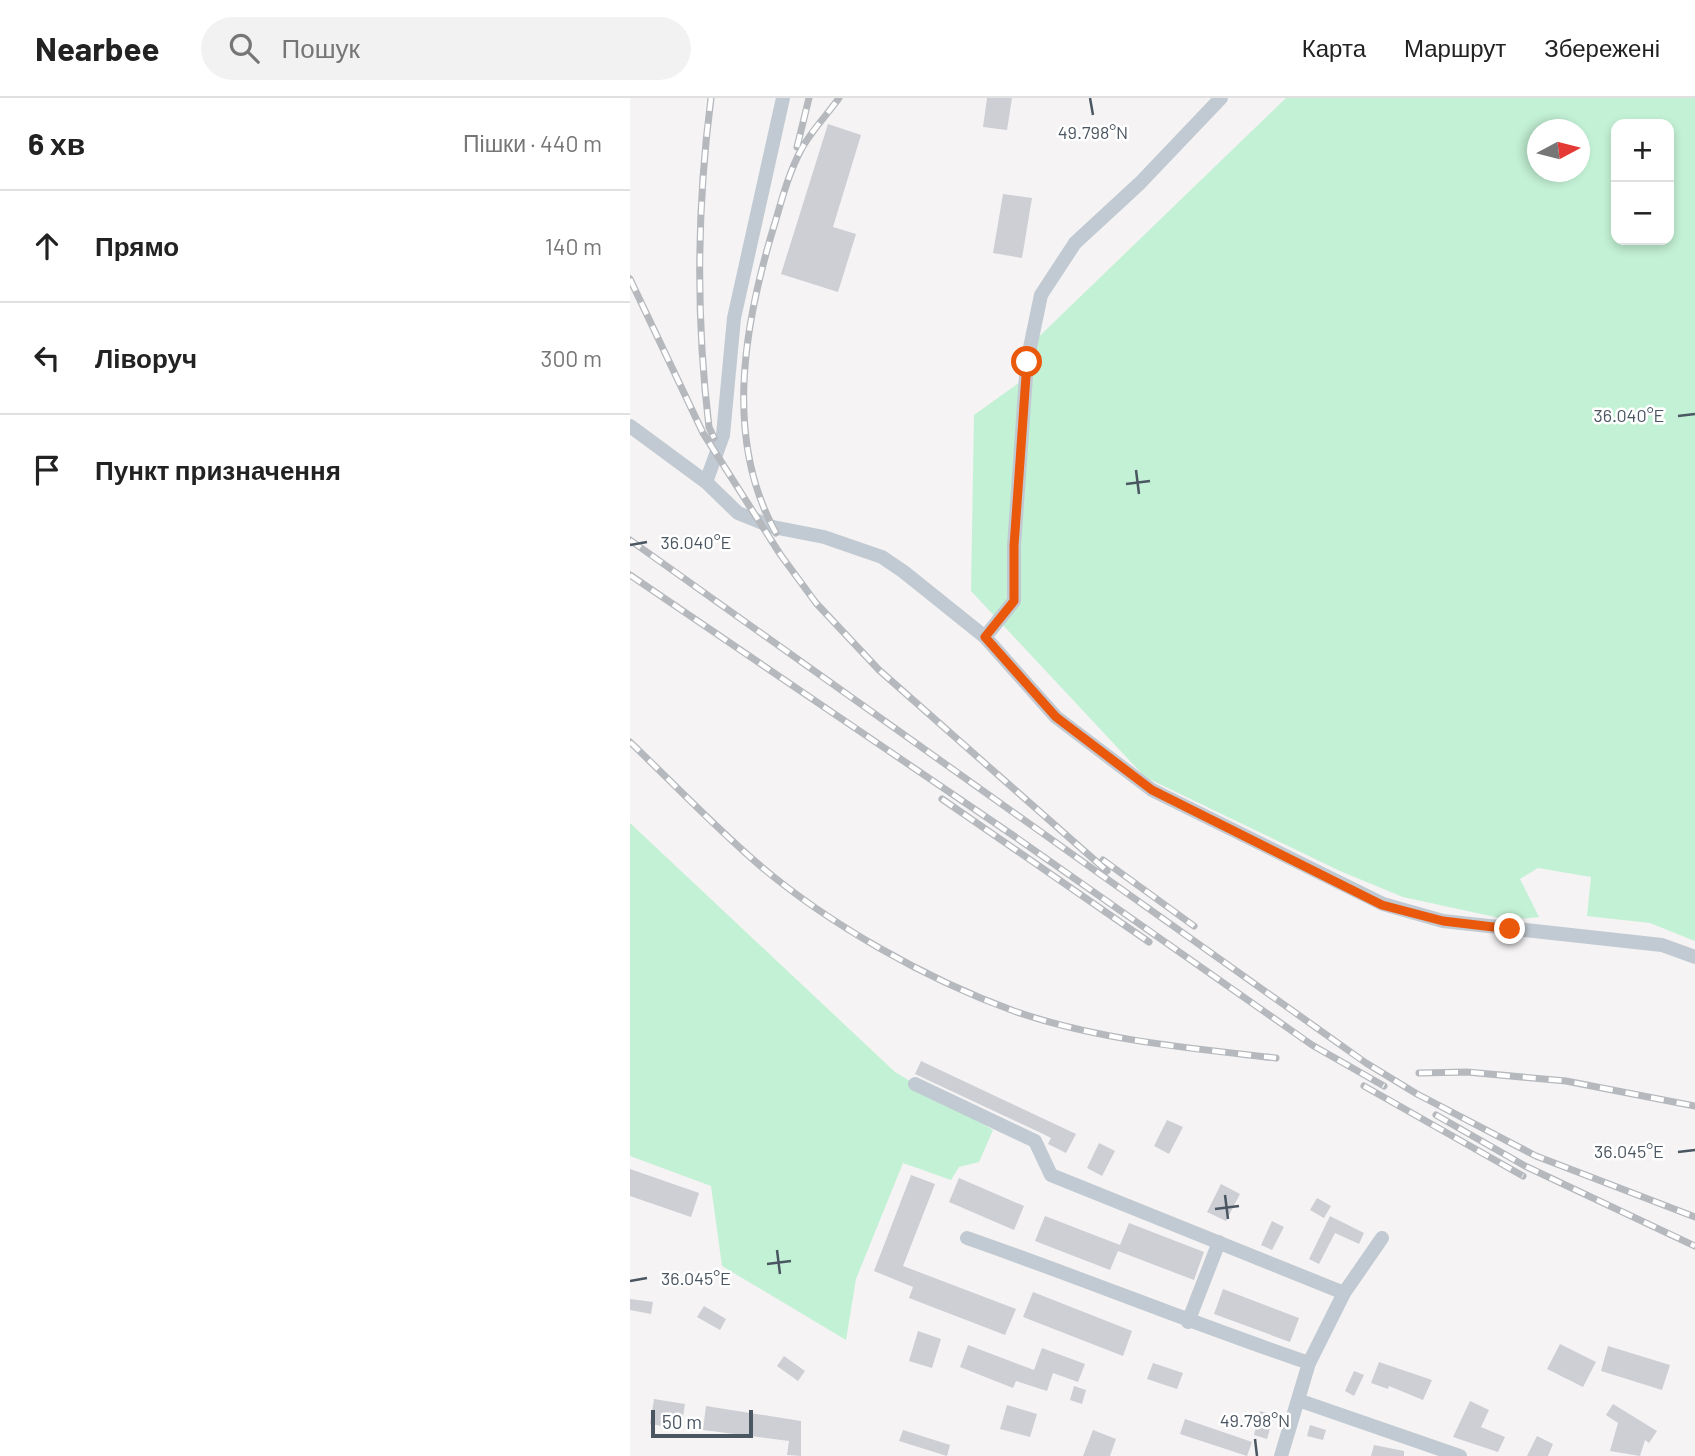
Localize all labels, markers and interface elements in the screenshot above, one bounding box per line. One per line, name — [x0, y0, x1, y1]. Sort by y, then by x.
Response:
search box — [201, 17, 691, 80]
text: Nearbee — [35, 28, 159, 68]
icon: search — [225, 29, 263, 67]
text: Пошук — [281, 32, 360, 63]
text: Карта — [1302, 33, 1366, 62]
text: Маршрут — [1404, 33, 1506, 62]
text: Збережені — [1544, 33, 1660, 62]
north arrow — [1527, 119, 1590, 182]
map controls — [1611, 119, 1674, 245]
button: + — [1611, 119, 1674, 182]
text: 49.798°N — [1058, 121, 1128, 143]
text: 6 хв — [28, 125, 85, 161]
text: Пішки · 440 m — [463, 129, 602, 157]
button: − — [1611, 182, 1674, 245]
icon: ahead — [28, 227, 66, 265]
text: Прямо — [95, 230, 179, 261]
text: 140 m — [545, 232, 602, 260]
icon: left — [28, 339, 66, 377]
text: Ліворуч — [95, 342, 197, 373]
text: 300 m — [541, 344, 602, 372]
route start — [1011, 346, 1042, 377]
text: 36.040°E — [1594, 404, 1664, 426]
icon: arrive — [28, 451, 66, 489]
text: Пункт призначення — [95, 454, 341, 485]
text: 36.040°E — [661, 531, 731, 553]
route end — [1494, 913, 1525, 944]
text: 36.045°E — [1594, 1140, 1664, 1162]
text: 36.045°E — [661, 1267, 731, 1289]
scale bar — [651, 1407, 752, 1439]
text: 49.798°N — [1220, 1409, 1290, 1431]
text: 50 m — [662, 1410, 702, 1433]

